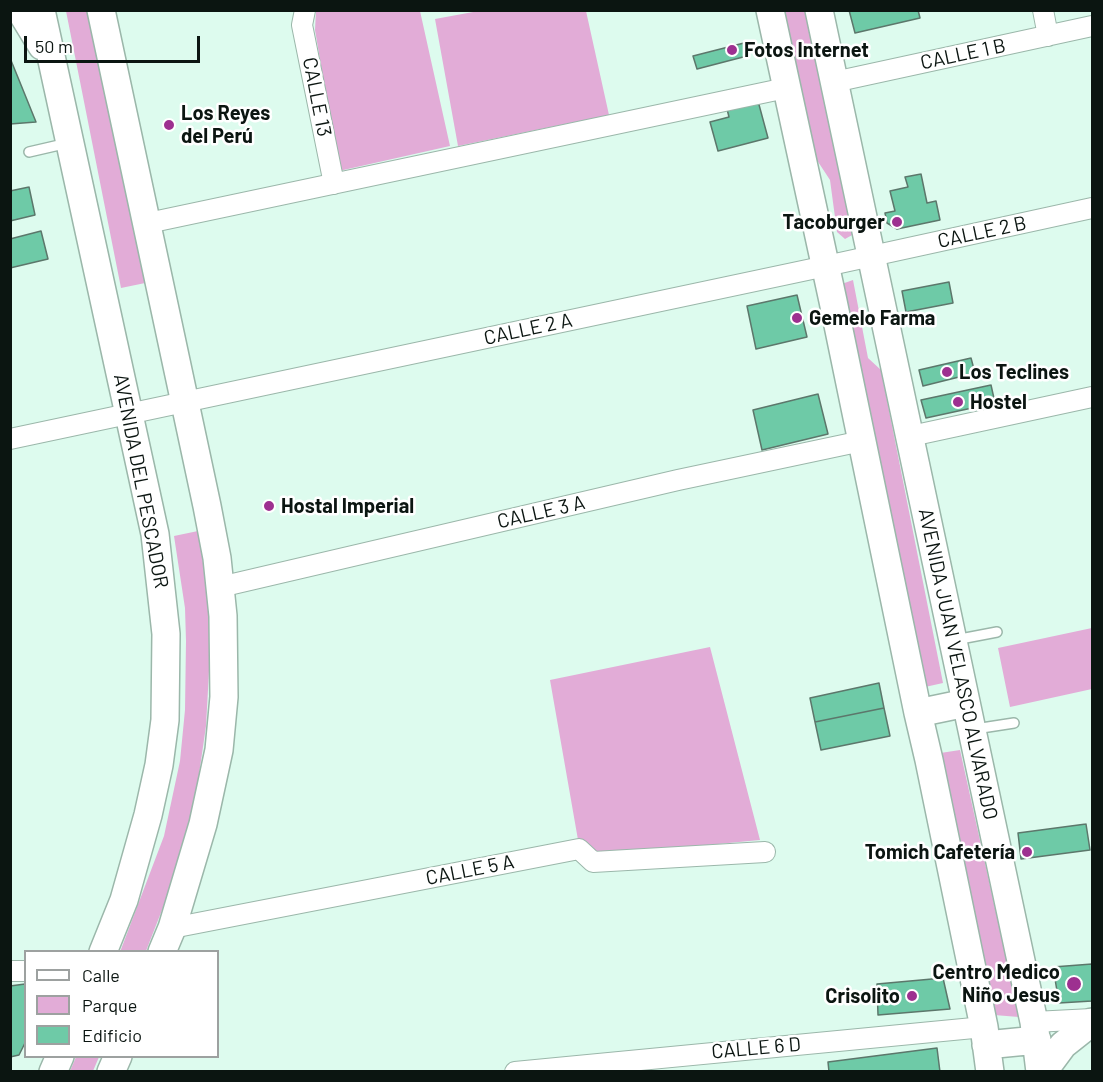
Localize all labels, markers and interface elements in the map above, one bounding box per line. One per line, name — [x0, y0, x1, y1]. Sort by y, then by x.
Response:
scale bar — [27, 24, 202, 62]
street label: CALLE 1 B — [918, 33, 1008, 75]
text: 50 m — [35, 35, 73, 57]
place label: Fotos Internet — [744, 38, 869, 62]
marker: Fotos Internet — [725, 43, 739, 57]
street label: CALLE 13 — [298, 55, 336, 139]
place label: Los Reyes del Perú — [181, 101, 270, 148]
marker: Los Reyes del Perú — [162, 118, 176, 132]
place label: Tacoburger — [783, 210, 885, 234]
street label: CALLE 2 B — [935, 211, 1029, 253]
marker: Tacoburger — [890, 215, 904, 229]
place label: Gemelo Farma — [809, 306, 935, 330]
street label: CALLE 2 A — [482, 308, 574, 350]
marker: Gemelo Farma — [790, 311, 804, 325]
place label: Los Teclines — [959, 360, 1069, 384]
marker: Los Teclines — [940, 365, 954, 379]
street label: AVENIDA DEL PESCADOR — [108, 372, 174, 590]
place label: Hostel — [970, 390, 1027, 414]
marker: Hostel — [951, 395, 965, 409]
street label: CALLE 3 A — [495, 490, 587, 534]
place label: Hostal Imperial — [281, 494, 414, 518]
marker: Hostal Imperial — [262, 499, 276, 513]
street label: AVENIDA JUAN VELASCO ALVARADO — [913, 506, 1003, 822]
place label: Tomich Cafetería — [865, 840, 1015, 864]
marker: Tomich Cafetería — [1020, 845, 1034, 859]
street label: CALLE 5 A — [424, 850, 516, 890]
legend — [24, 950, 219, 1058]
place label: Centro Medico Niño Jesus — [932, 960, 1060, 1007]
text: Calle — [82, 964, 120, 986]
marker: Centro Medico Niño Jesus — [1065, 975, 1083, 993]
place label: Crisolito — [825, 984, 900, 1008]
marker: Crisolito — [905, 989, 919, 1003]
text: Parque — [82, 994, 137, 1016]
text: Edificio — [82, 1024, 142, 1046]
street label: CALLE 6 D — [710, 1032, 802, 1064]

